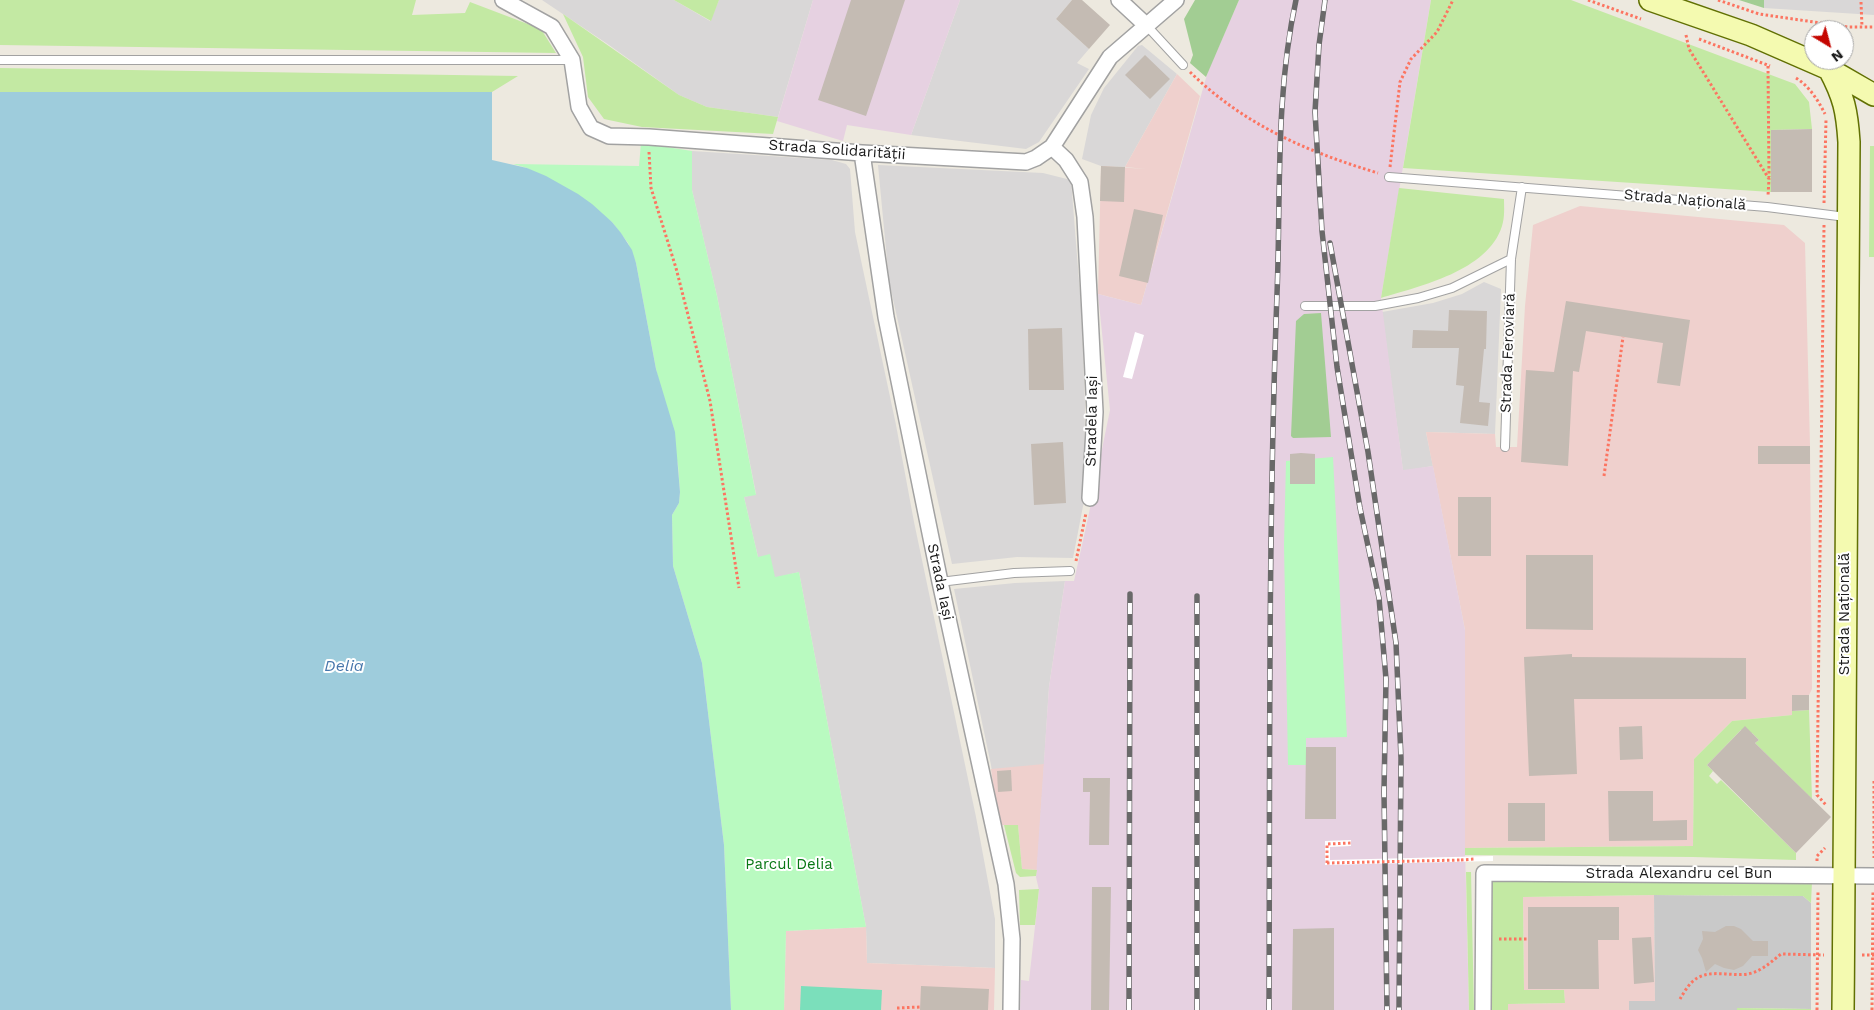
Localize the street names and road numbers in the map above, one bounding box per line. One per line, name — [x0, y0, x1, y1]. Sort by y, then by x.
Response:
street label: Strada Solidarității — [768, 136, 906, 164]
street label: Strada Națională — [1623, 186, 1747, 214]
street label: Strada Feroviară — [1497, 293, 1519, 413]
street label: Stradela Iași — [1082, 375, 1102, 467]
street label: Strada Iași — [923, 542, 957, 622]
street label: Strada Națională — [1836, 553, 1854, 675]
street label: Strada Alexandru cel Bun — [1586, 865, 1772, 883]

